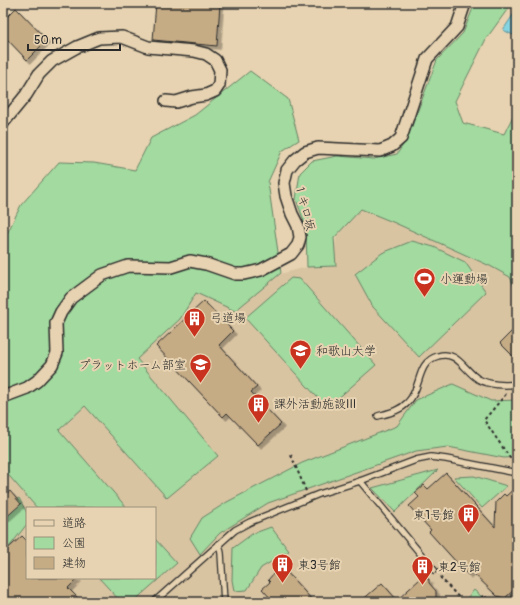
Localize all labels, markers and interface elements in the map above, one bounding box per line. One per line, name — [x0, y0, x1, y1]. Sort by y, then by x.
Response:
scale bar — [28, 26, 120, 52]
text: 50 m — [34, 33, 62, 48]
street label: １キロ坂 — [291, 182, 318, 232]
sports icon: 小運動場 — [411, 266, 437, 299]
place label: 小運動場 — [440, 272, 488, 287]
building icon: 弓道場 — [181, 305, 207, 338]
place label: 弓道場 — [210, 311, 246, 326]
school or university icon: 和歌山大学 — [287, 338, 313, 371]
place label: 和歌山大学 — [316, 344, 376, 359]
school or university icon: プラットホーム部室 — [188, 352, 214, 385]
place label: プラットホーム部室 — [78, 358, 186, 373]
building icon: 課外活動施設III — [246, 391, 272, 424]
place label: 課外活動施設III — [274, 397, 356, 412]
building icon: 東1号館 — [456, 502, 482, 535]
legend — [26, 507, 156, 579]
place label: 東1号館 — [413, 508, 454, 523]
text: 道路 — [62, 516, 86, 531]
text: 公園 — [62, 536, 86, 551]
building icon: 東3号館 — [269, 552, 295, 585]
building icon: 東2号館 — [409, 554, 435, 587]
text: 建物 — [62, 556, 86, 571]
place label: 東3号館 — [298, 558, 341, 573]
place label: 東2号館 — [438, 560, 481, 575]

